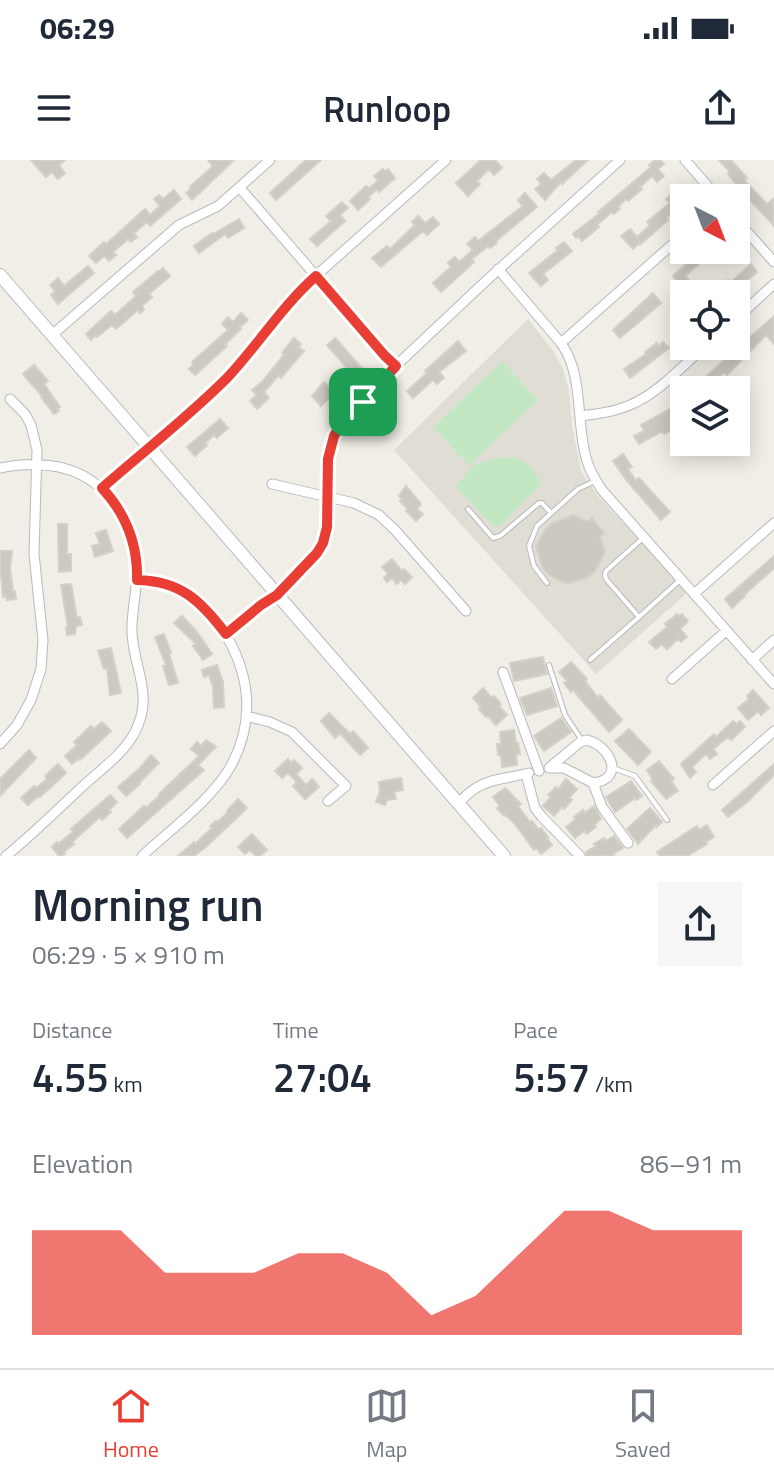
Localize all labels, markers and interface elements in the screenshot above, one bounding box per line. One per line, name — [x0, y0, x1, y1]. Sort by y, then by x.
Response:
text: 06:29 — [40, 5, 115, 51]
text: Runloop — [323, 81, 451, 136]
icon: menu — [32, 86, 76, 130]
icon: share — [698, 86, 742, 130]
north arrow — [670, 184, 750, 264]
map controls — [670, 184, 750, 456]
button: locate — [670, 280, 750, 360]
pin — [329, 368, 397, 436]
button: layers — [670, 376, 750, 456]
icon: arrive — [341, 380, 385, 424]
text: Morning run — [32, 871, 264, 938]
button: share — [658, 882, 742, 966]
text: 06:29 · 5 × 910 m — [32, 935, 225, 974]
text: Distance — [32, 1013, 112, 1047]
text: Time — [273, 1013, 319, 1047]
text: Pace — [513, 1013, 558, 1047]
text: 4.55 — [32, 1047, 109, 1108]
text: 27:04 — [273, 1047, 372, 1108]
text: 5:57 — [513, 1047, 590, 1108]
text: km — [109, 1067, 143, 1101]
text: /km — [590, 1067, 633, 1101]
text: Elevation — [32, 1144, 133, 1183]
text: 86–91 m — [640, 1144, 742, 1183]
tab: Home — [103, 1384, 159, 1466]
tab: Map — [365, 1384, 409, 1466]
tab: Saved — [615, 1384, 671, 1466]

